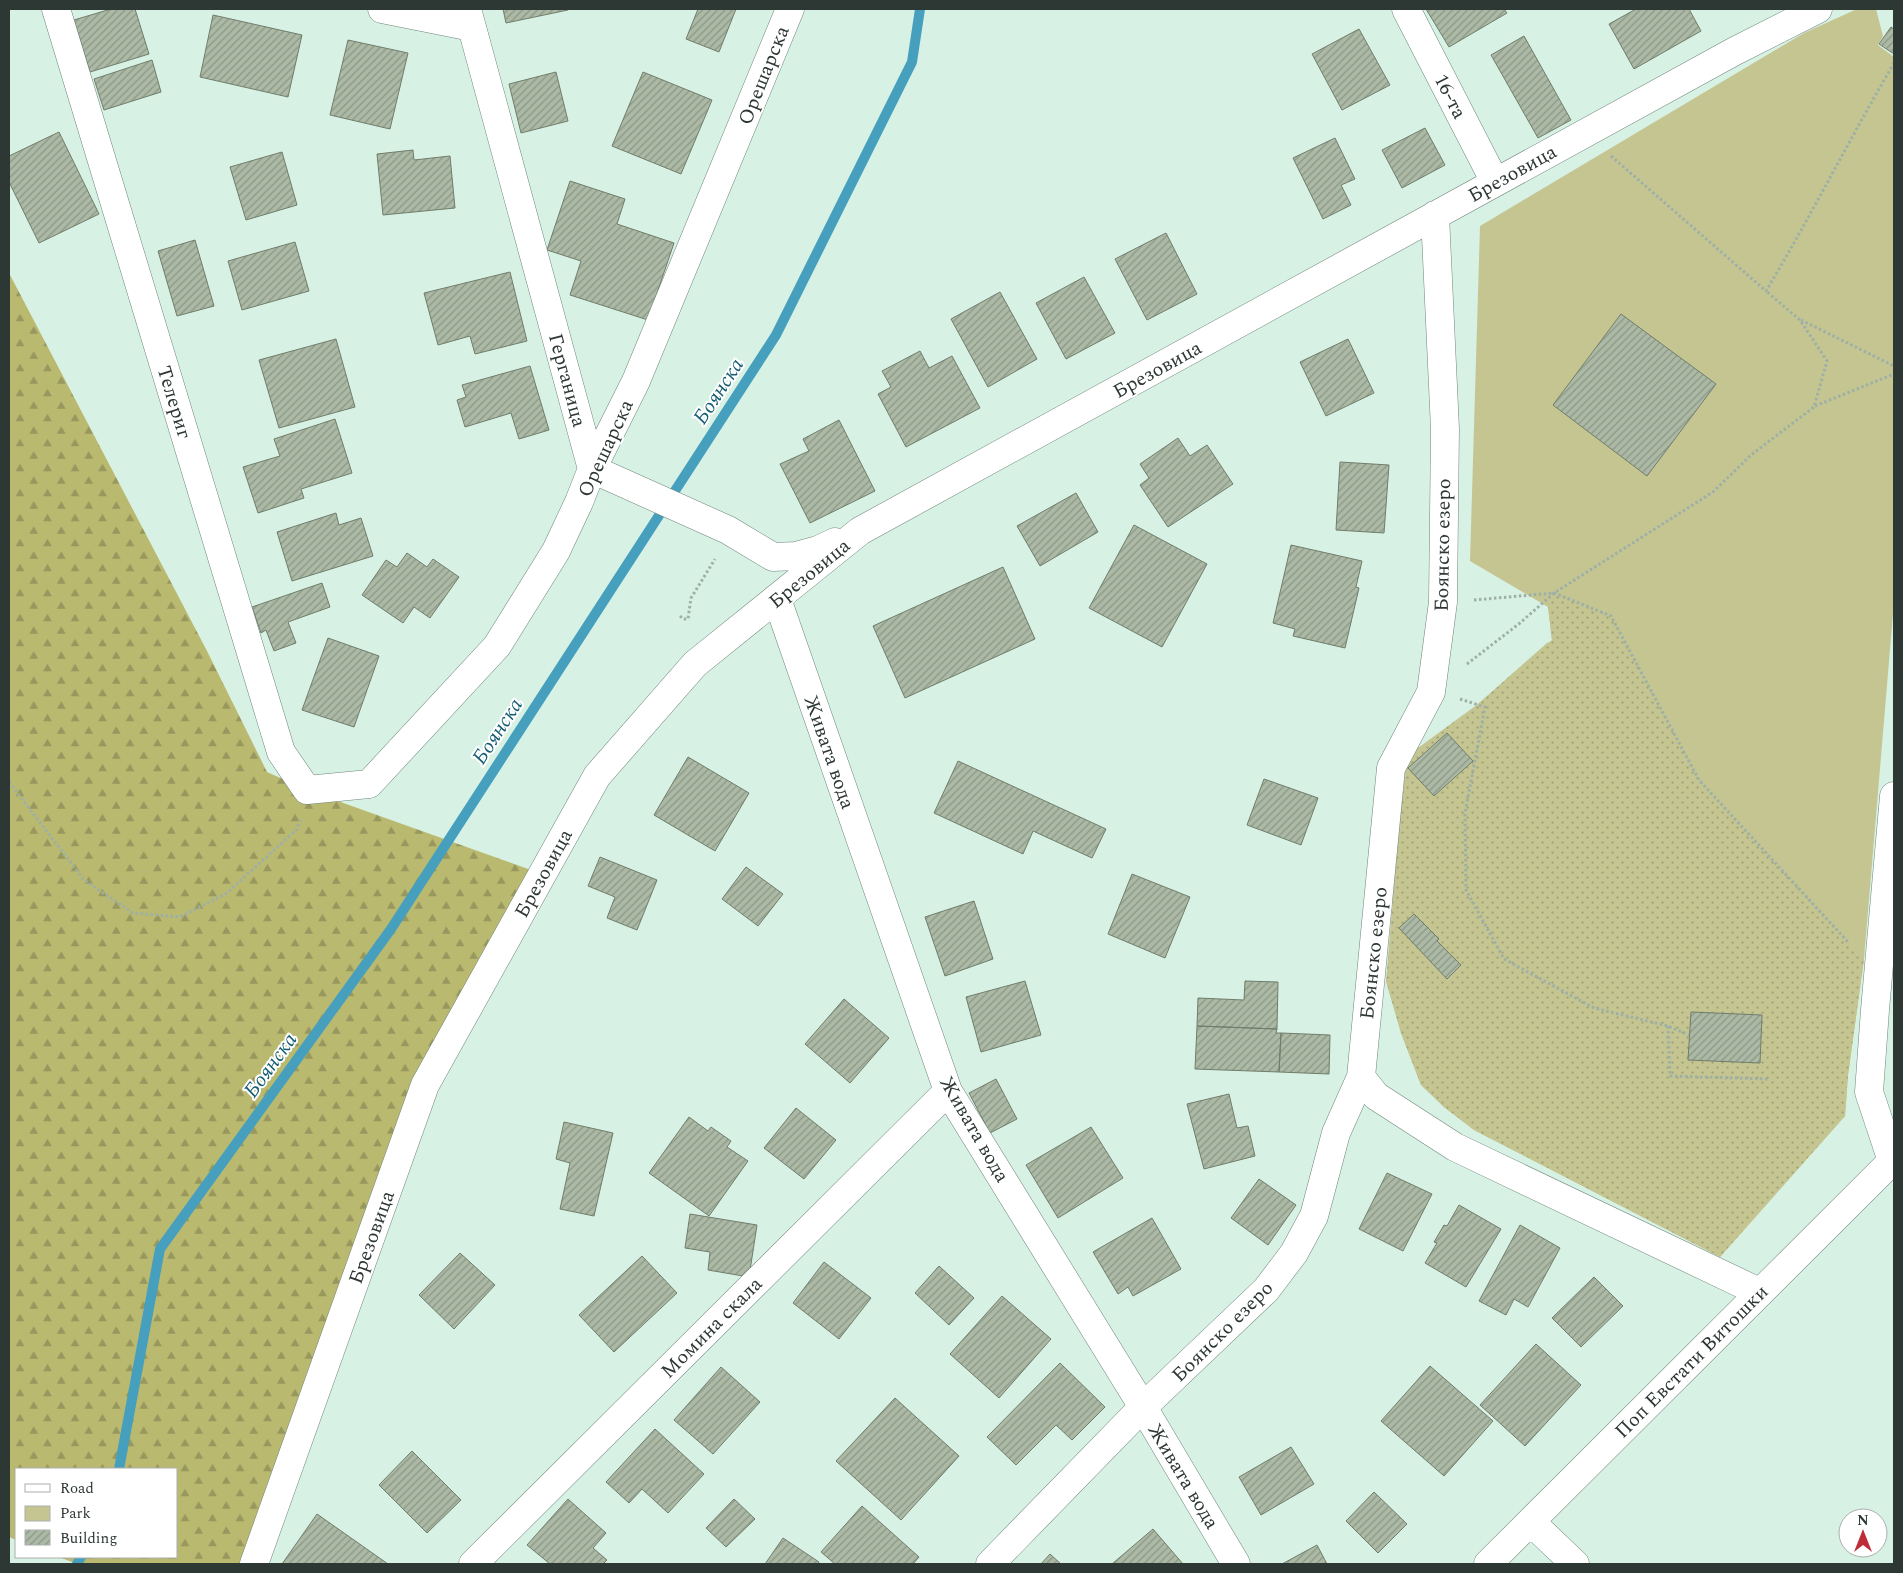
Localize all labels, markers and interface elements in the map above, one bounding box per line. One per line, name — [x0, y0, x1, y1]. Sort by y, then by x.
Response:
street label: Орешарска — [730, 21, 798, 130]
street label: 16-та — [1426, 69, 1474, 124]
street label: Брезовица — [1462, 137, 1563, 211]
street label: Герганица — [540, 330, 594, 431]
street label: Брезовица — [1107, 333, 1208, 407]
water label: Боянска — [685, 352, 753, 431]
street label: Телериг — [149, 362, 199, 442]
street label: Орешарска — [570, 394, 642, 502]
street label: Боянско езеро — [1427, 478, 1459, 612]
street label: Брезовица — [762, 531, 857, 616]
street label: Живата вода — [796, 691, 863, 813]
water label: Боянска — [464, 692, 532, 771]
street label: Брезовица — [507, 823, 581, 923]
street label: Боянско езеро — [1352, 885, 1396, 1021]
water label: Боянска — [236, 1026, 306, 1105]
street label: Живата вода — [932, 1071, 1017, 1189]
street label: Брезовица — [341, 1186, 403, 1288]
street label: Момина скала — [654, 1270, 770, 1386]
street label: Боянско езеро — [1165, 1274, 1280, 1389]
street label: Поп Евстати Витошки — [1608, 1278, 1776, 1446]
street label: Живата вода — [1140, 1418, 1227, 1535]
legend — [15, 1468, 178, 1558]
text: Road — [60, 1477, 94, 1500]
text: Park — [60, 1502, 91, 1525]
north arrow — [1838, 1508, 1888, 1558]
text: N — [1857, 1510, 1869, 1531]
text: Building — [60, 1527, 117, 1550]

